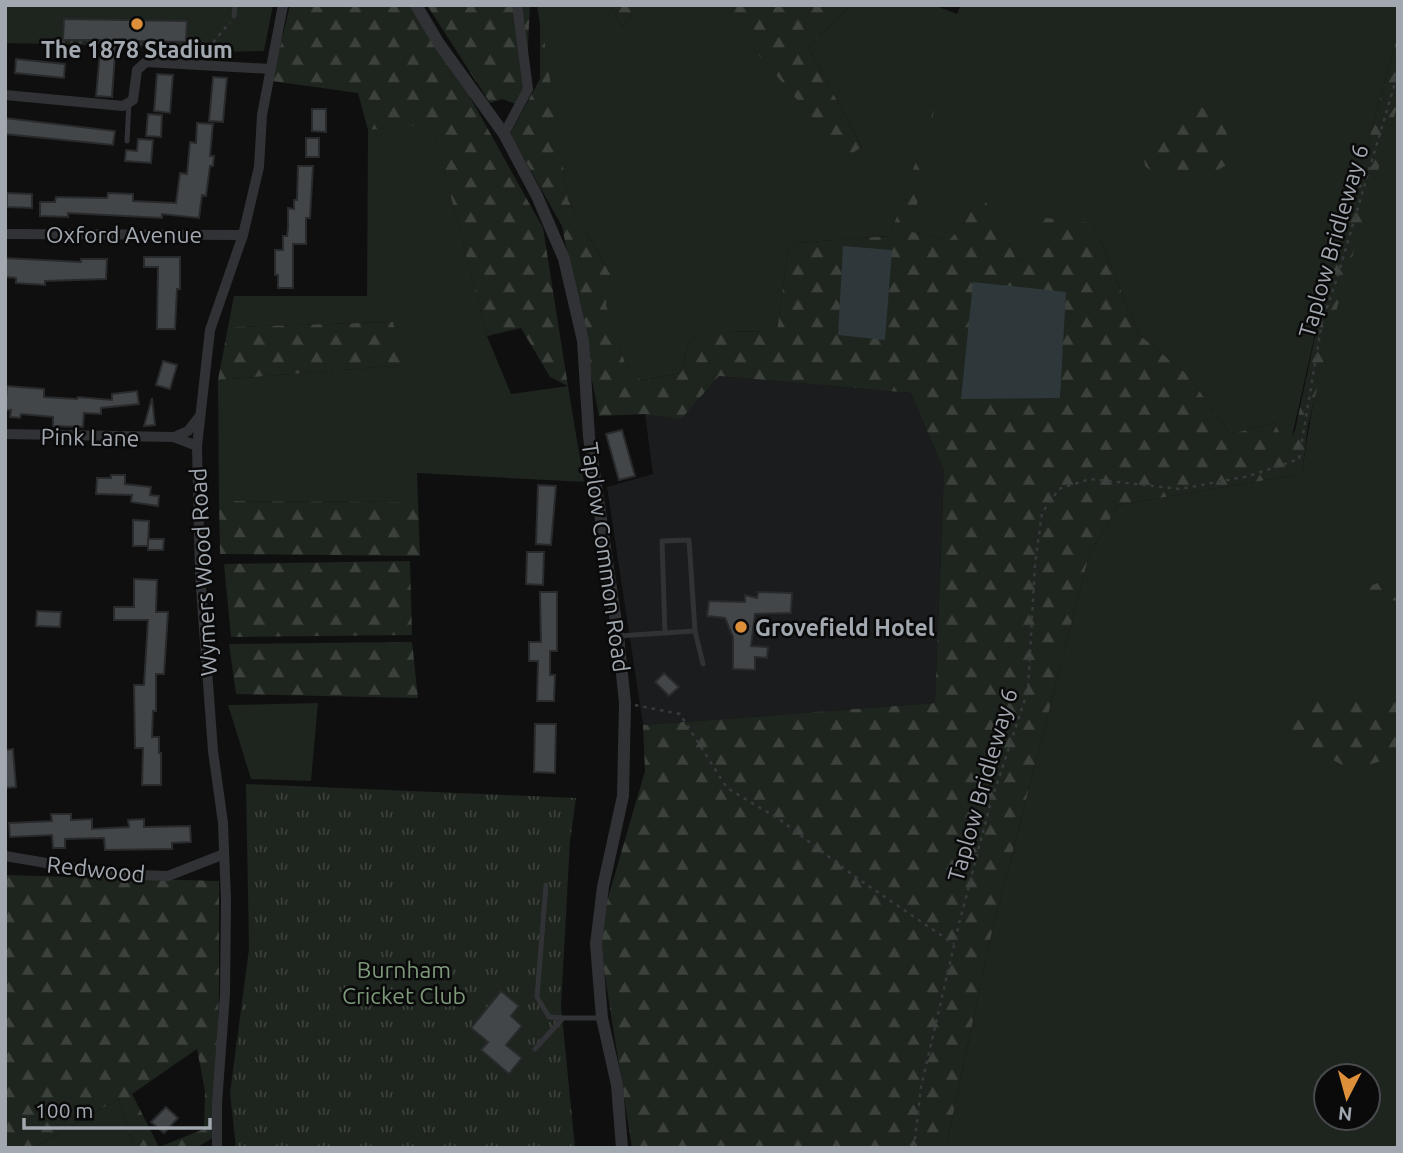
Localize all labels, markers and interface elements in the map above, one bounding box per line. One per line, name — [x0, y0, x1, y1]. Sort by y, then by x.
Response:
marker: The 1878 Stadium — [129, 16, 145, 32]
place label: The 1878 Stadium — [41, 37, 233, 62]
street label: Taplow Bridleway 6 — [1293, 142, 1373, 340]
street label: Oxford Avenue — [46, 222, 202, 247]
street label: Pink Lane — [40, 424, 140, 450]
street label: Taplow Common Road — [577, 440, 635, 674]
street label: Wymers Wood Road — [185, 467, 221, 677]
place label: Grovefield Hotel — [755, 615, 935, 640]
marker: Grovefield Hotel — [733, 619, 749, 635]
street label: Taplow Bridleway 6 — [942, 686, 1022, 884]
street label: Redwood — [46, 851, 146, 887]
park label: Burnham Cricket Club — [342, 957, 466, 1008]
north arrow — [1312, 1062, 1382, 1132]
scale bar — [24, 1086, 210, 1130]
text: 100 m — [35, 1098, 93, 1122]
text: N — [1337, 1102, 1353, 1126]

